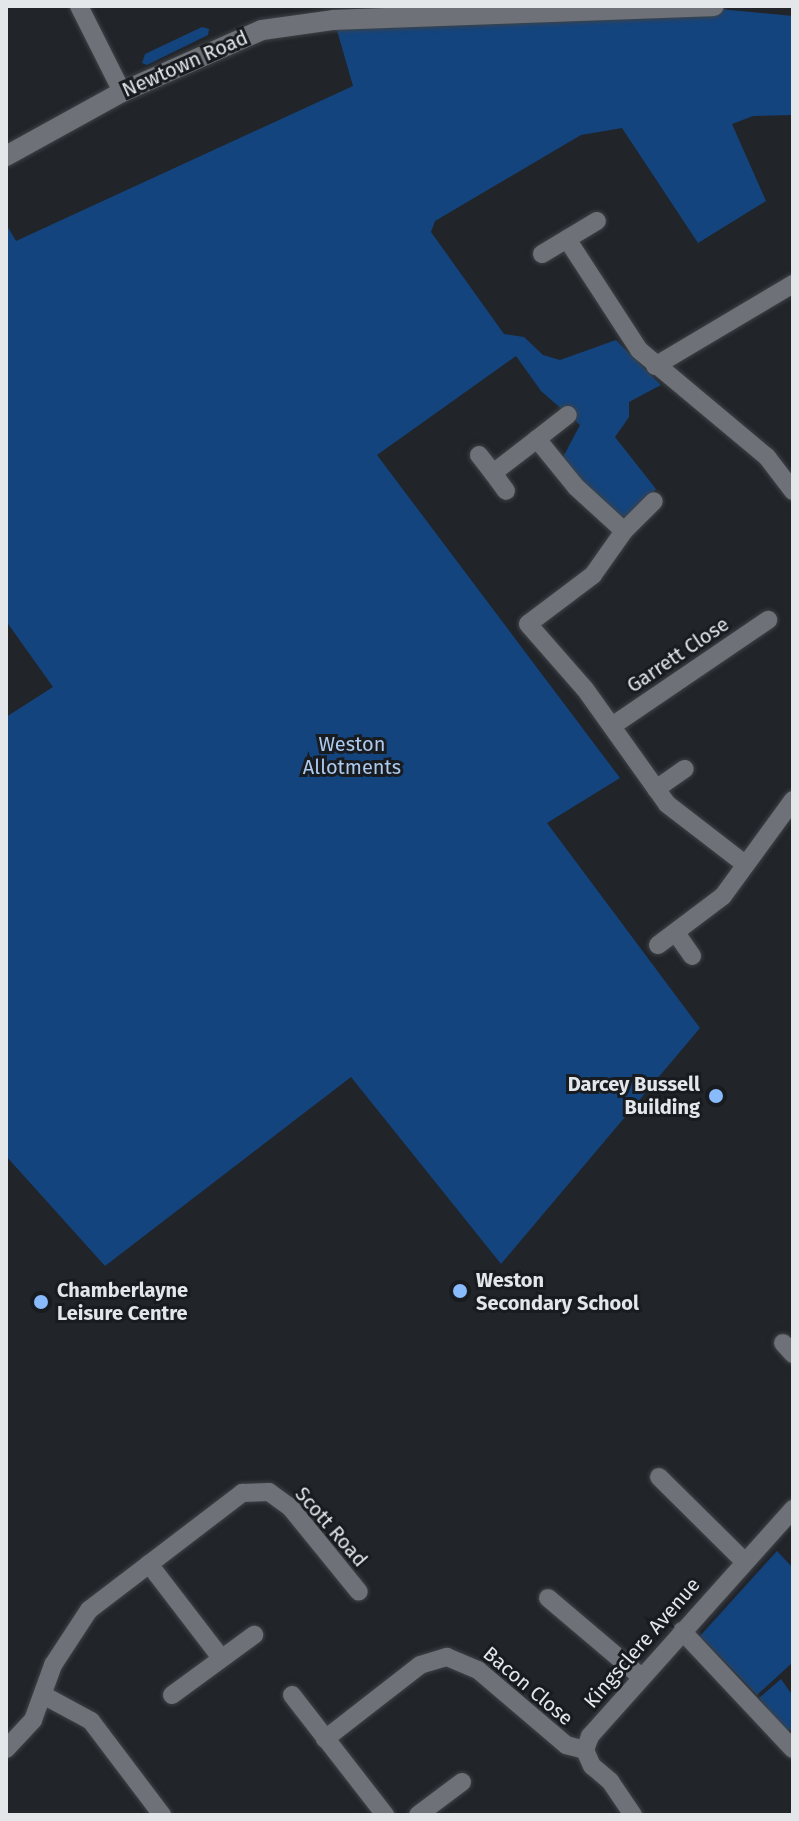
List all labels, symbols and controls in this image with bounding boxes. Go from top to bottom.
street label: Newtown Road [118,26,252,102]
street label: Garrett Close [623,612,733,698]
park label: Weston Allotments [303,732,401,779]
place label: Darcey Bussell Building [568,1072,700,1119]
marker: Darcey Bussell Building [707,1087,725,1105]
place label: Weston Secondary School [476,1268,639,1315]
place label: Chamberlayne Leisure Centre [57,1278,188,1325]
marker: Weston Secondary School [451,1282,469,1300]
marker: Chamberlayne Leisure Centre [32,1293,50,1311]
street label: Scott Road [290,1482,372,1572]
street label: Kingsclere Avenue [579,1573,705,1713]
street label: Bacon Close [478,1642,578,1730]

